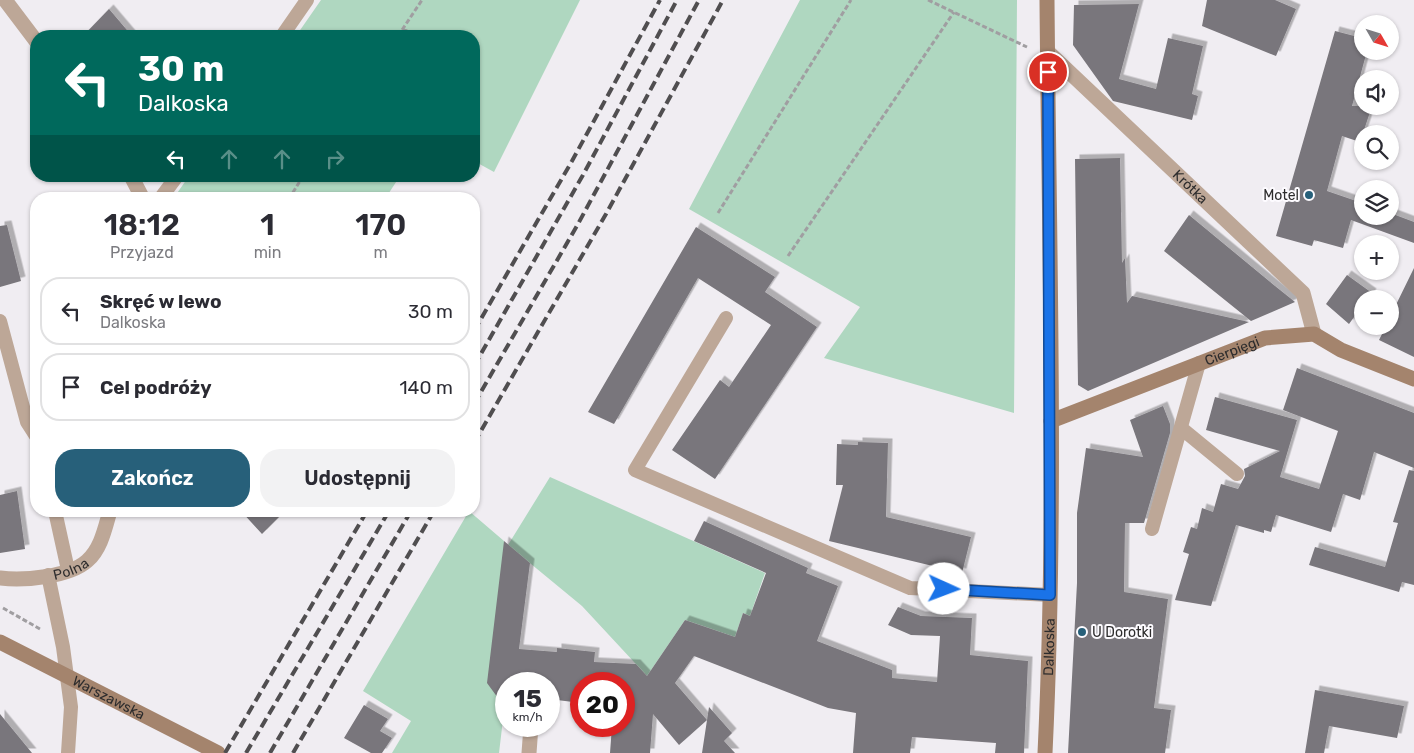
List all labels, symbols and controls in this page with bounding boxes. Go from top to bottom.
north arrow [1354,15,1399,60]
map controls [1354,15,1399,335]
text: 30 m [138,48,224,90]
icon: left [55,50,120,115]
pin [1027,51,1069,93]
icon: arrive [1034,58,1062,86]
button: sound [1354,70,1399,115]
text: Dalkoska [138,90,229,117]
button: search [1354,125,1399,170]
icon: left [162,145,190,173]
icon: ahead [215,145,243,173]
icon: ahead [268,145,296,173]
icon: right [321,145,349,173]
street label: Krótka [1169,166,1211,208]
button: layers [1354,180,1399,225]
place label: Motel [1263,187,1299,204]
marker: Motel [1303,189,1315,201]
text: 18:12 [104,207,180,243]
text: 1 [260,207,275,243]
text: 170 [355,207,406,243]
button: + [1354,235,1399,280]
text: Przyjazd [110,243,174,262]
text: min [254,243,281,262]
text: m [374,243,388,262]
text: Skręć w lewo [100,290,222,313]
button: − [1354,290,1399,335]
icon: left [57,297,85,325]
text: 30 m [408,300,453,323]
text: Dalkoska [100,313,166,332]
street label: Cierpięgi [1202,333,1262,370]
icon: arrive [57,373,85,401]
text: Cel podróży [100,376,212,399]
text: 140 m [399,376,453,399]
button: Zakończ [55,449,250,507]
button: Udostępnij [260,449,455,507]
street label: Polna [52,555,92,584]
position arrow [917,562,969,614]
street label: Dalkoska [1040,618,1059,676]
place label: U Dorotki [1092,624,1152,641]
marker: U Dorotki [1076,626,1088,638]
street label: Warszawska [69,672,148,723]
speed limit sign: 20 [570,672,635,737]
text: 15 [513,684,542,713]
text: km/h [513,710,542,724]

